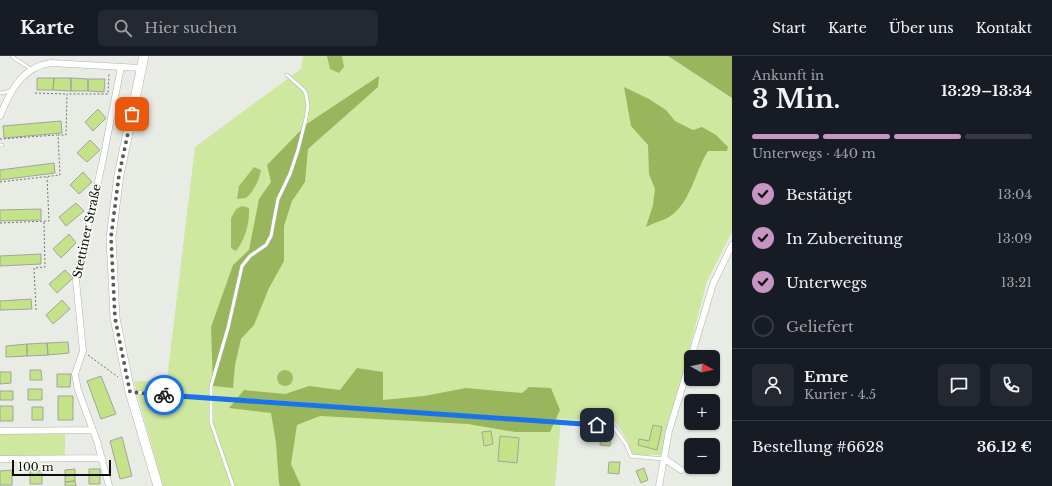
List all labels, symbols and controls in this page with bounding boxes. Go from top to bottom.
search box [98,10,378,46]
text: Karte [20,16,74,39]
icon: search [112,17,134,39]
text: Hier suchen [144,18,237,37]
text: Start [772,19,806,37]
text: Karte [828,19,867,37]
text: Über uns [889,19,954,37]
text: Kontakt [976,19,1032,37]
text: Ankunft in [752,67,824,84]
text: 13:29–13:34 [941,81,1032,100]
text: 3 Min. [752,83,840,115]
pin [115,97,149,131]
icon: bag [121,103,143,125]
text: Unterwegs · 440 m [752,145,876,162]
street label: Stettiner Straße [69,182,104,279]
icon: check [752,183,774,205]
text: Bestätigt [786,185,852,204]
text: 13:04 [998,186,1032,203]
icon: check [752,227,774,249]
text: In Zubereitung [786,229,903,248]
text: 13:09 [997,230,1032,247]
icon: check [752,271,774,293]
text: Unterwegs [786,273,867,292]
text: 13:21 [1001,274,1032,291]
text: Geliefert [786,317,854,336]
north arrow [684,350,720,386]
map controls [684,350,720,474]
button: person [752,364,794,406]
button: chat [938,364,980,406]
button: phone [990,364,1032,406]
text: Emre [804,367,848,386]
courier [144,375,184,415]
icon: bike [153,384,175,406]
text: Kurier · 4.5 [804,386,876,403]
button: + [684,394,720,430]
pin [580,408,614,442]
icon: home [586,414,608,436]
text: Bestellung #6628 [752,437,884,456]
text: 36.12 € [977,437,1032,456]
button: − [684,438,720,474]
scale bar [12,458,111,477]
text: 100 m [18,460,54,474]

